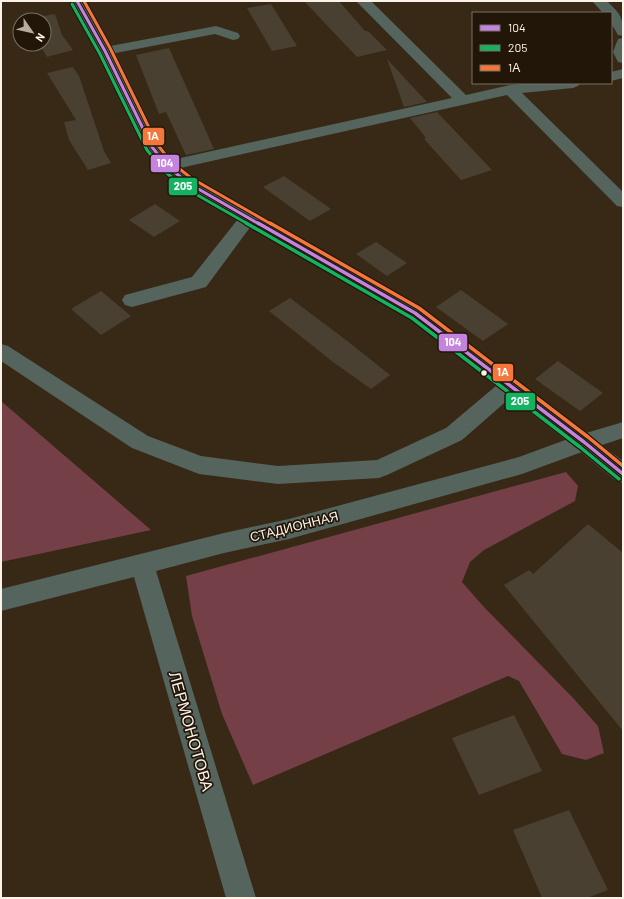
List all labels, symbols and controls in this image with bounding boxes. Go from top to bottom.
north arrow [12,12,52,52]
legend [472,12,612,84]
text: 104 [508,20,526,34]
text: N [33,31,48,45]
text: 205 [508,40,527,54]
text: 1А [508,60,520,74]
line badge: 1А [142,127,165,146]
text: 1А [147,129,159,142]
line badge: 104 [150,154,180,173]
text: 104 [157,156,174,169]
line badge: 205 [168,177,198,196]
text: 205 [174,179,192,192]
line badge: 104 [438,333,468,352]
text: 104 [445,335,462,348]
line badge: 1А [492,363,514,382]
text: 1А [497,365,509,378]
unlabelled marker [479,368,489,378]
line badge: 205 [505,392,536,411]
text: 205 [511,394,529,407]
street label: СТАДИОННАЯ [248,507,340,545]
street label: ЛЕРМОНОТОВА [166,669,218,793]

